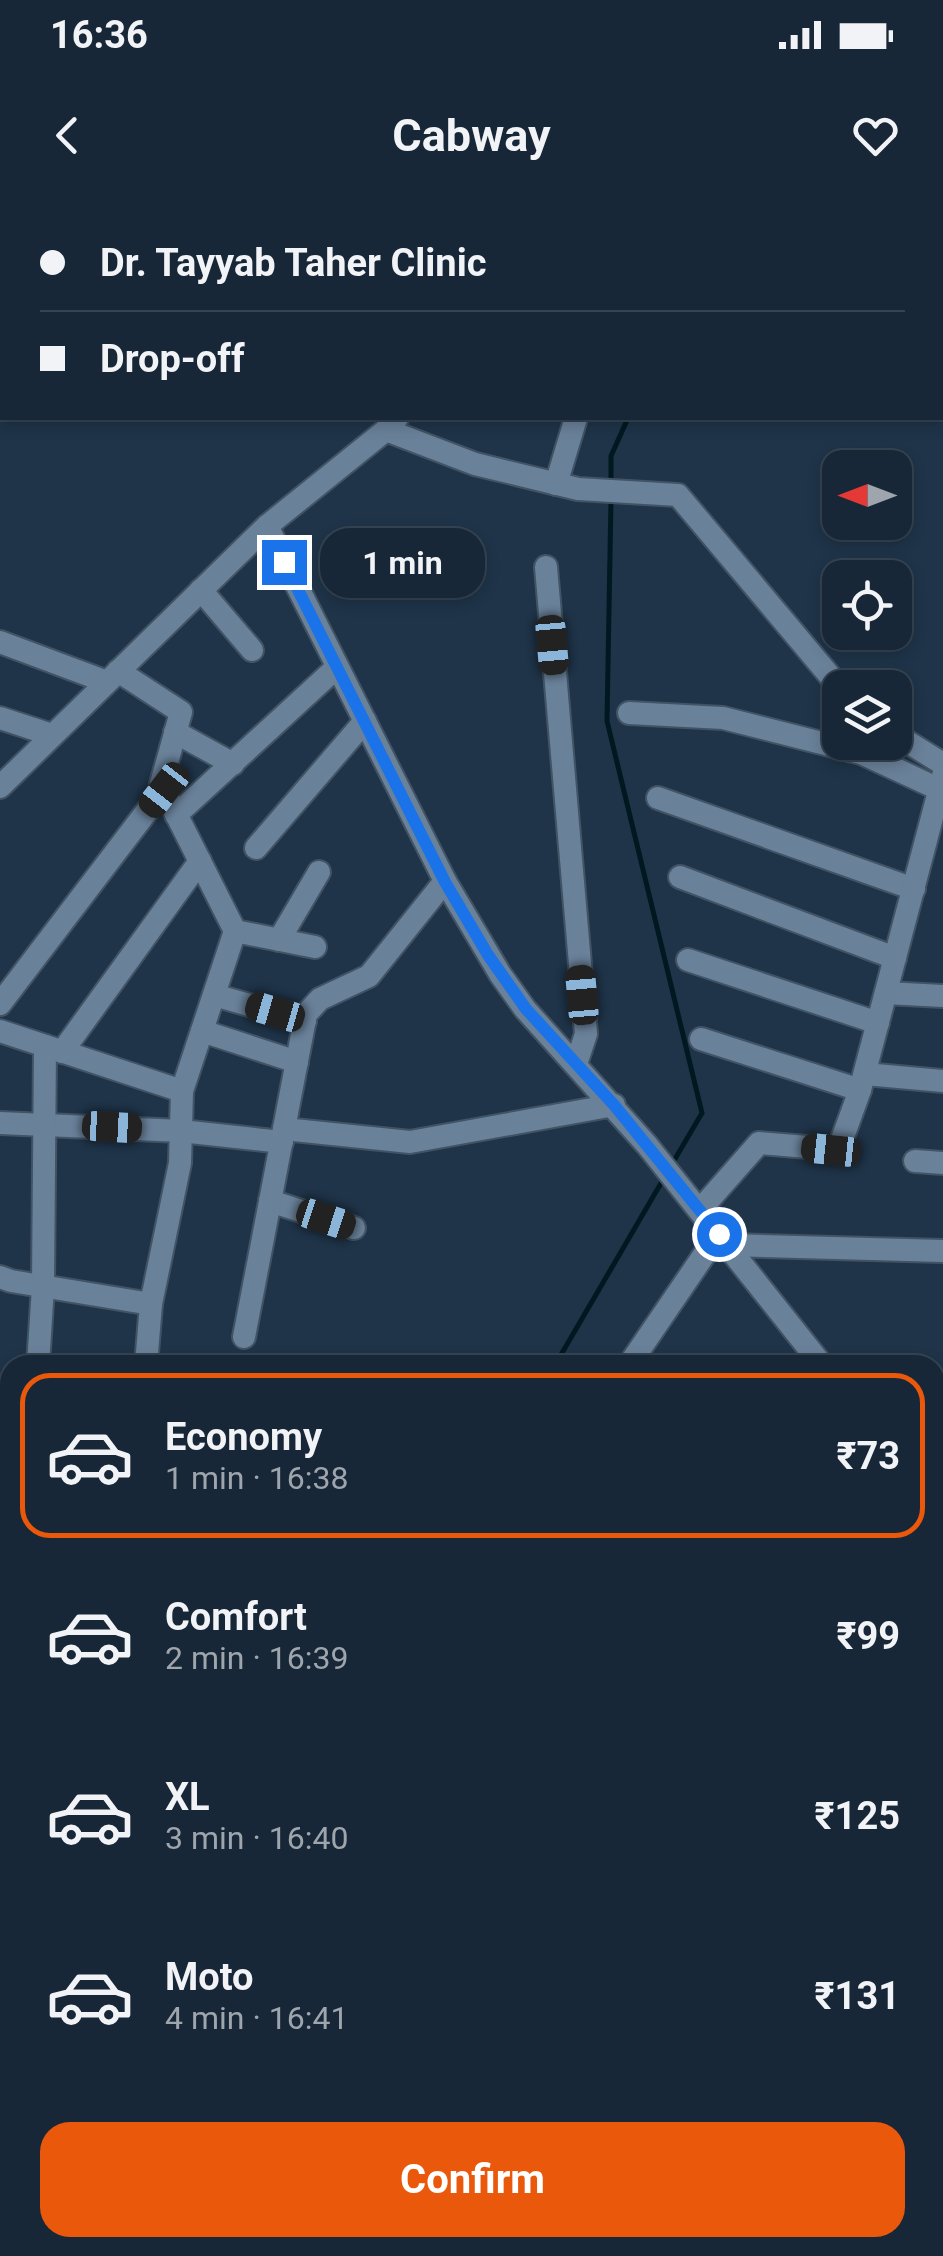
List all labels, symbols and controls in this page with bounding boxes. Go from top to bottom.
text: 16:36 [50,13,148,57]
icon: back [40,108,95,163]
icon: heart [848,108,903,163]
text: Cabway [392,109,551,162]
text: Dr. Tayyab Taher Clinic [100,241,487,285]
text: Drop-off [100,337,245,381]
north arrow [822,450,912,540]
map controls [822,450,912,760]
callout: 1 min [319,527,484,597]
route end [262,540,307,585]
text: 1 min [362,544,443,582]
button: locate [822,560,912,650]
car [534,614,570,676]
button: layers [822,670,912,760]
car [134,757,194,823]
car [564,964,600,1026]
car [242,989,308,1035]
car [81,1110,143,1144]
car [800,1132,862,1168]
car [293,1195,359,1243]
route start [697,1212,742,1257]
icon: car [45,1411,135,1501]
text: Economy [165,1415,322,1459]
text: ₹73 [836,1434,900,1478]
text: 1 min · 16:38 [165,1459,348,1497]
icon: car [45,1591,135,1681]
text: Comfort [165,1595,307,1639]
text: ₹99 [836,1614,900,1658]
text: 2 min · 16:39 [165,1639,348,1677]
icon: car [45,1771,135,1861]
text: XL [165,1775,210,1819]
text: ₹125 [815,1794,900,1838]
text: 3 min · 16:40 [165,1819,348,1857]
icon: car [45,1951,135,2041]
text: Moto [165,1955,254,1999]
text: ₹131 [815,1974,900,2018]
text: 4 min · 16:41 [165,1999,348,2037]
button: Confirm [40,2122,905,2237]

